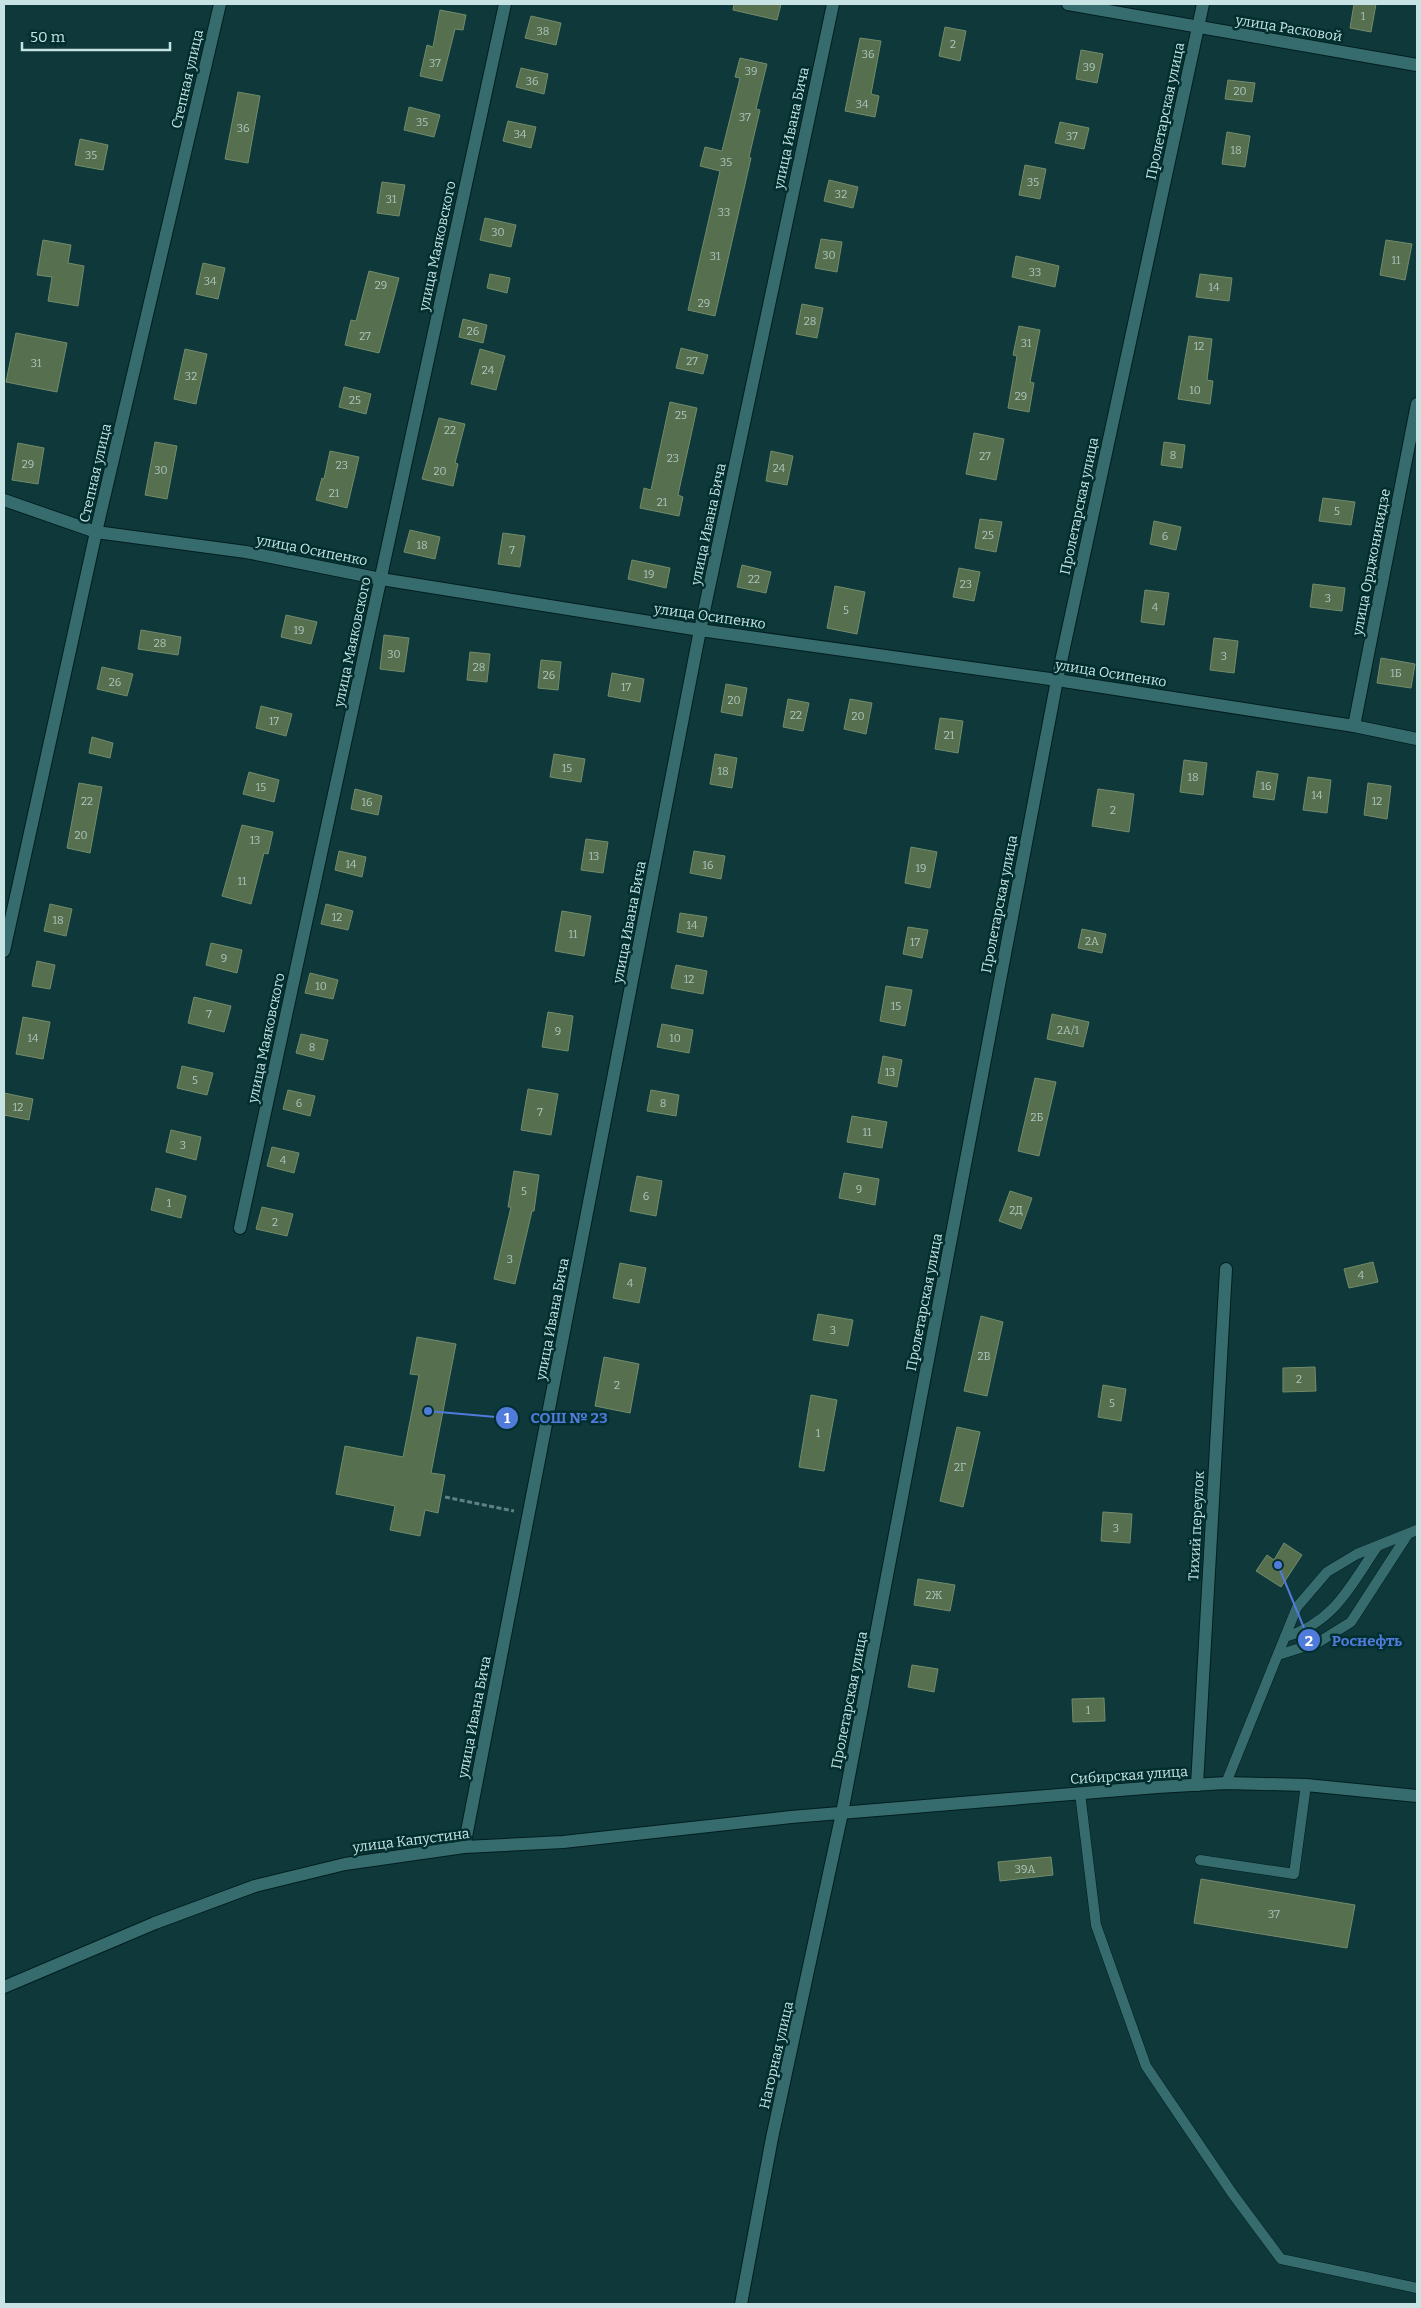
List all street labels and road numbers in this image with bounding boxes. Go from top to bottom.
street label: улица Расковой [1233,12,1343,45]
street label: Степная улица [168,28,207,130]
street label: Пролетарская улица [1143,41,1188,181]
street label: улица Ивана Бича [770,65,813,192]
street label: улица Маяковского [415,180,460,314]
street label: Степная улица [76,422,115,524]
street label: Пролетарская улица [1057,436,1102,576]
street label: улица Ивана Бича [687,461,730,588]
street label: улица Орджоникидзе [1349,487,1394,638]
street label: улица Осипенко [254,531,369,570]
street label: улица Маяковского [330,576,375,710]
street label: улица Осипенко [652,600,767,633]
street label: улица Осипенко [1053,656,1168,691]
street label: Пролетарская улица [978,833,1021,974]
street label: улица Ивана Бича [609,859,650,986]
street label: улица Маяковского [244,972,289,1106]
street label: Пролетарская улица [903,1231,946,1372]
street label: улица Ивана Бича [532,1256,573,1383]
street label: Тихий переулок [1185,1470,1208,1581]
street label: Пролетарская улица [828,1629,871,1770]
street label: улица Ивана Бича [454,1654,495,1781]
street label: Сибирская улица [1070,1763,1189,1788]
street label: улица Капустина [351,1825,471,1856]
street label: Нагорная улица [756,1999,797,2111]

